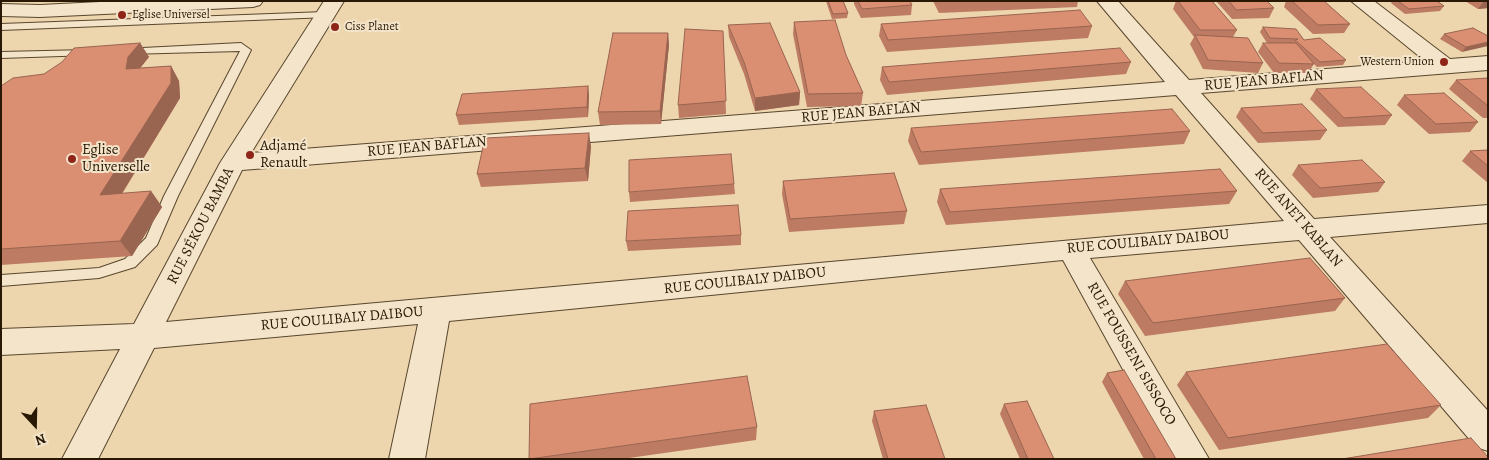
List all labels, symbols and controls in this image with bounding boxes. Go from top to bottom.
place label: Eglise Universel [132,8,210,22]
marker: Eglise Universel [116,9,128,21]
place label: Ciss Planet [345,20,399,34]
marker: Ciss Planet [329,21,341,33]
place label: Western Union [1360,55,1434,69]
marker: Western Union [1438,56,1450,68]
street label: RUE JEAN BAFLAN [1203,67,1325,95]
street label: RUE JEAN BAFLAN [800,99,922,127]
street label: RUE JEAN BAFLAN [366,133,488,161]
place label: Adjamé Renault [260,137,307,172]
place label: Eglise Universelle [82,141,150,176]
marker: Adjamé Renault [244,149,256,161]
marker: Eglise Universelle [66,153,78,165]
street label: RUE SÉKOU BAMBA [164,165,238,287]
street label: RUE ANET KABLAN [1250,165,1346,271]
street label: RUE COULIBALY DAIBOU [1066,226,1230,258]
street label: RUE COULIBALY DAIBOU [663,264,827,298]
street label: RUE FOUSSENI SISSOCO [1083,279,1179,429]
street label: RUE COULIBALY DAIBOU [260,303,424,335]
north arrow [10,400,60,450]
text: N [32,429,49,450]

